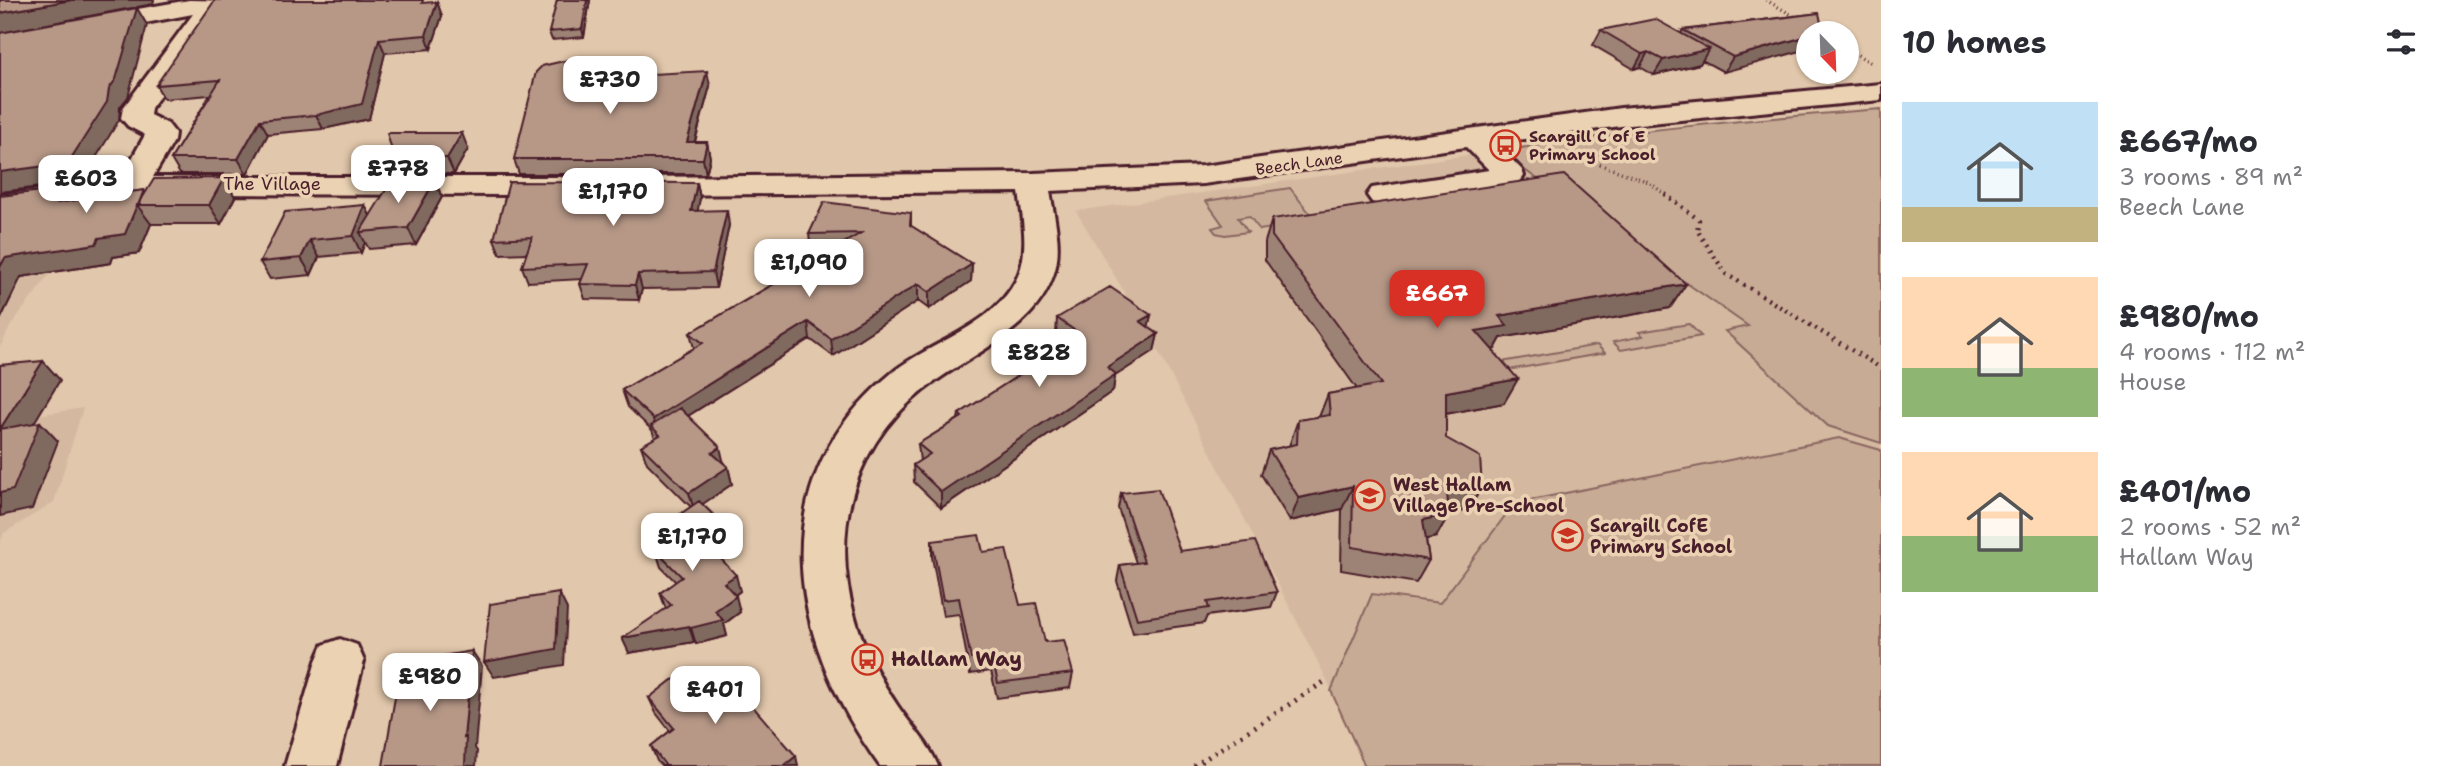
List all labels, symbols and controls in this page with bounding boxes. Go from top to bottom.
north arrow [1796,21,1858,84]
map controls [1796,21,1859,84]
text: 10 homes [1902,22,2047,63]
icon: filters [2382,23,2420,61]
pin: £730 [569,57,651,116]
text: £730 [579,64,641,94]
text: £667/mo [2119,121,2258,162]
place label: Scargill C of E Primary School [1529,126,1656,165]
bus stop icon: Scargill C of E Primary School [1489,128,1523,162]
icon: home [1958,130,2042,214]
pin: £778 [357,146,439,205]
street label: Beech Lane [1254,147,1344,180]
text: £778 [367,153,429,183]
pin: £603 [45,156,127,215]
text: 3 rooms · 89 m² [2119,162,2303,192]
text: £603 [54,163,118,193]
pin: £1,170 [556,168,670,228]
street label: The Village [223,172,321,196]
text: £1,170 [578,176,648,206]
text: Beech Lane [2119,192,2245,222]
pin: £1,090 [752,240,866,299]
text: £1,090 [770,247,848,277]
pin: £667 [1396,270,1478,330]
text: £667 [1406,278,1468,308]
text: £980/mo [2119,296,2259,337]
icon: home [1958,305,2042,389]
pin: £828 [998,330,1080,389]
text: £828 [1007,337,1071,367]
text: 4 rooms · 112 m² [2119,337,2305,367]
text: House [2119,367,2187,397]
text: £401/mo [2119,471,2251,512]
place label: West Hallam Village Pre-School [1393,473,1564,518]
school or university icon: West Hallam Village Pre-School [1353,478,1387,512]
icon: home [1958,480,2042,564]
text: 2 rooms · 52 m² [2119,512,2301,542]
pin: £1,170 [635,514,749,573]
place label: Scargill CofE Primary School [1590,514,1732,559]
school or university icon: Scargill CofE Primary School [1550,519,1584,553]
text: £1,170 [657,521,727,551]
text: Hallam Way [2119,542,2254,572]
bus stop icon: Hallam Way [851,642,885,676]
place label: Hallam Way [891,645,1022,673]
pin: £980 [389,654,471,713]
text: £980 [398,661,462,691]
pin: £401 [674,666,756,726]
text: £401 [686,674,744,704]

